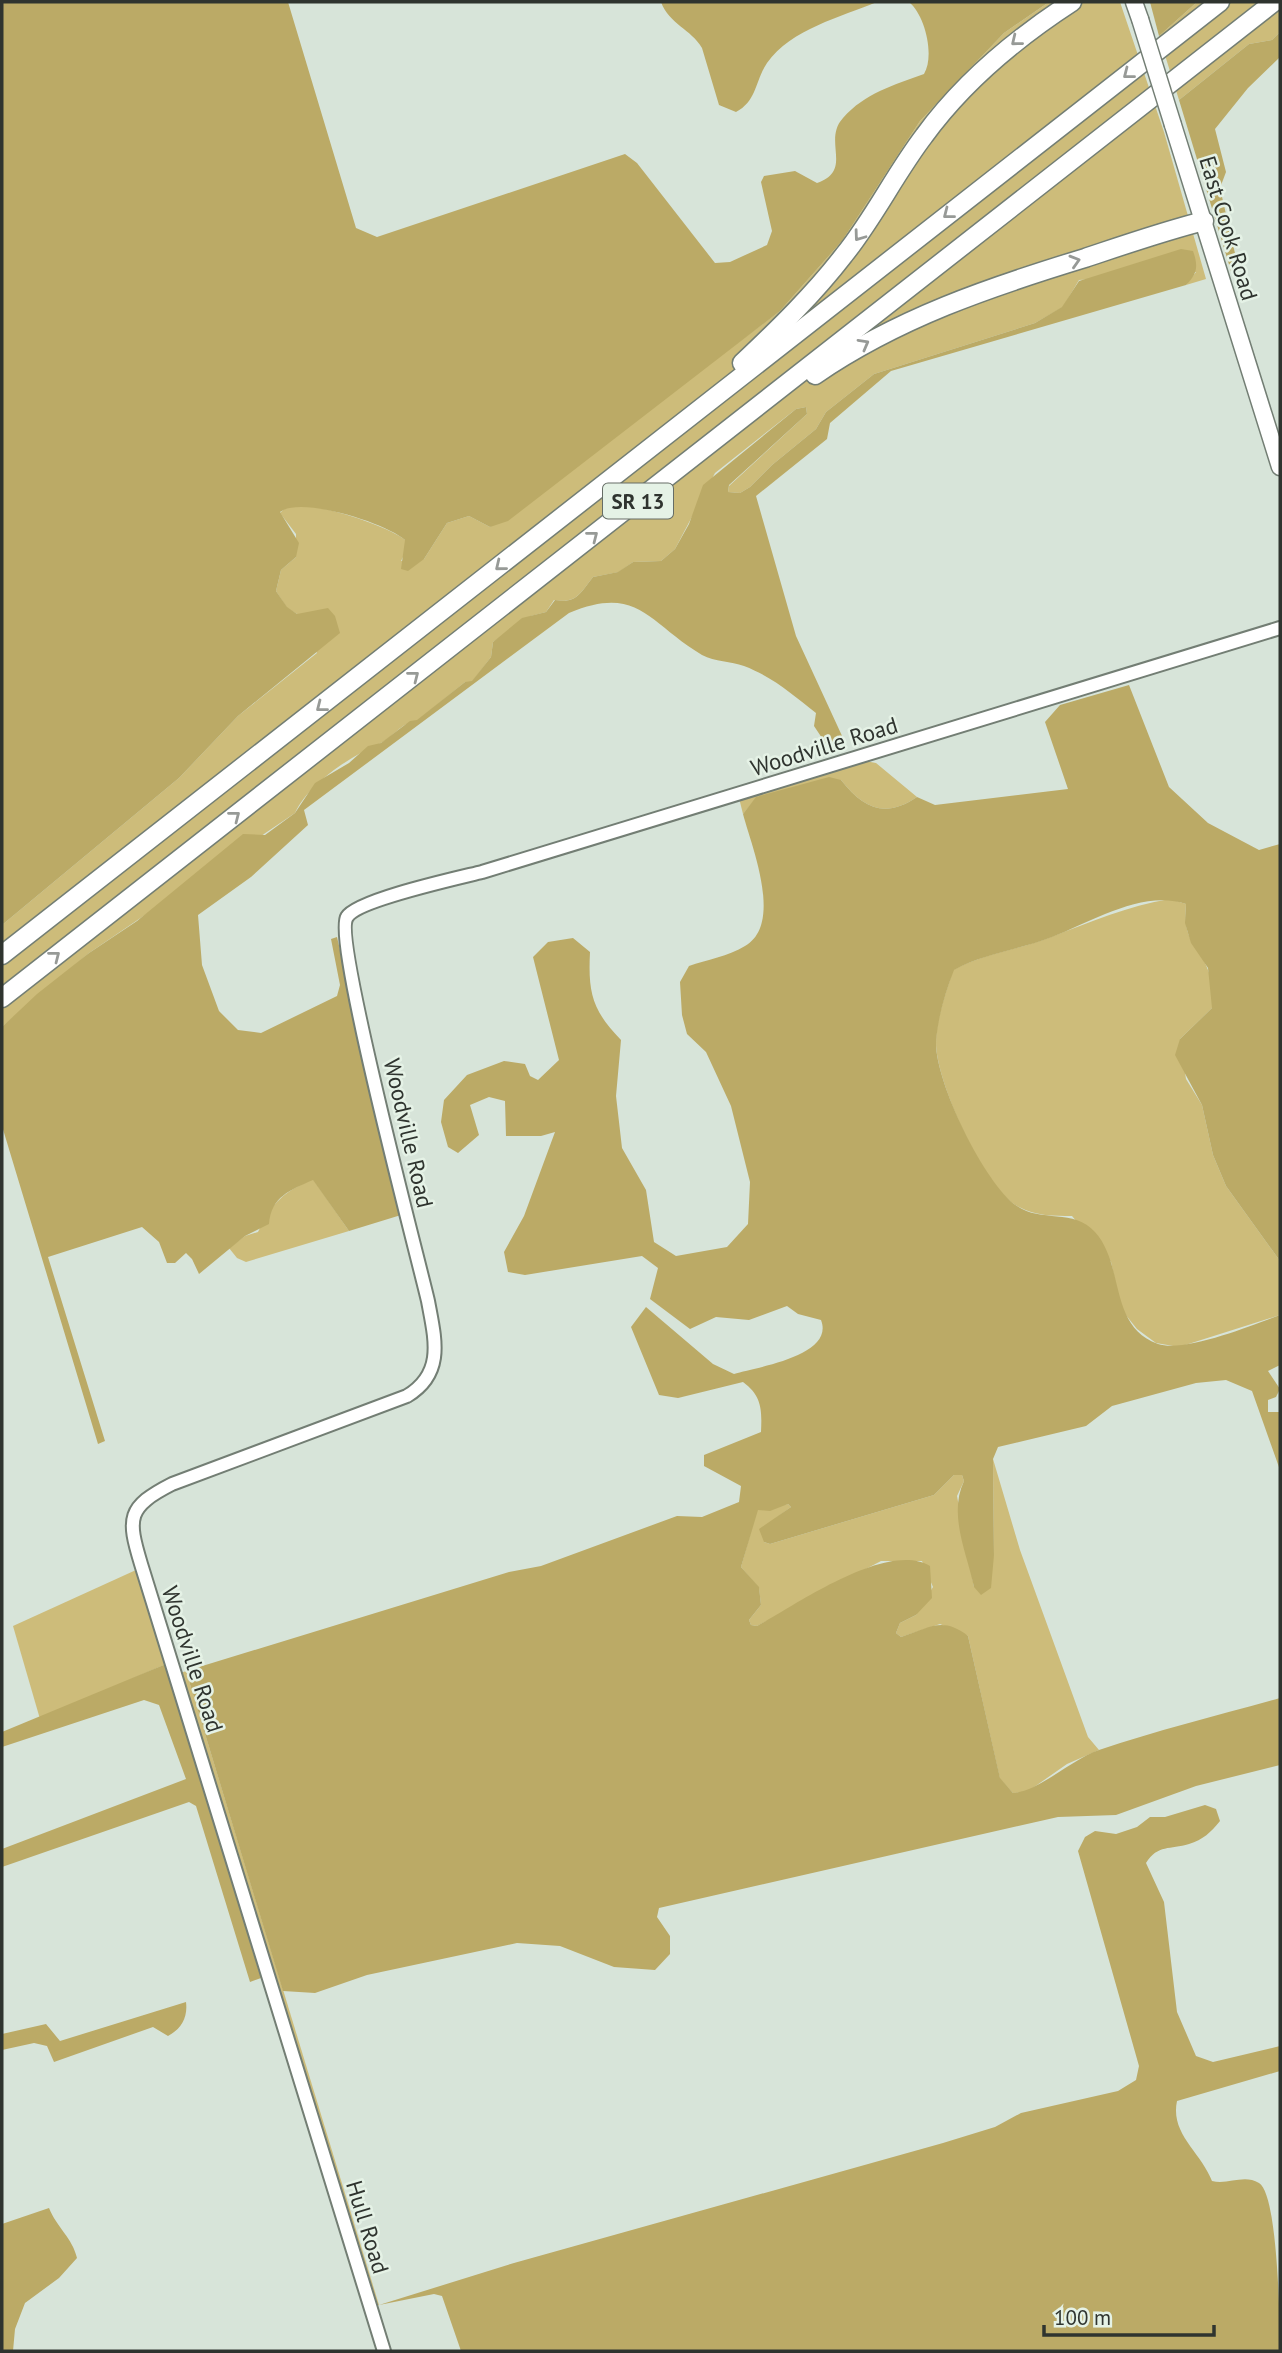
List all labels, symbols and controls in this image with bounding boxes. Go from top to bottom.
one-way arrow [1011,32,1024,45]
one-way arrow [1123,66,1136,79]
street label: East Cook Road [1193,152,1265,304]
one-way arrow [944,205,956,218]
one-way arrow [855,228,867,241]
one-way arrow [1069,254,1081,269]
one-way arrow [857,339,869,352]
road number: SR 13 [603,484,673,518]
one-way arrow [585,532,598,544]
one-way arrow [495,558,508,570]
one-way arrow [406,672,419,685]
one-way arrow [316,698,328,711]
street label: Woodville Road [747,710,901,782]
one-way arrow [227,811,239,824]
one-way arrow [48,952,60,965]
street label: Woodville Road [378,1056,440,1210]
street label: Woodville Road [156,1582,230,1736]
street label: Hull Road [340,2177,396,2277]
scale bar [1044,2294,1214,2338]
text: 100 m [1054,2304,1111,2331]

